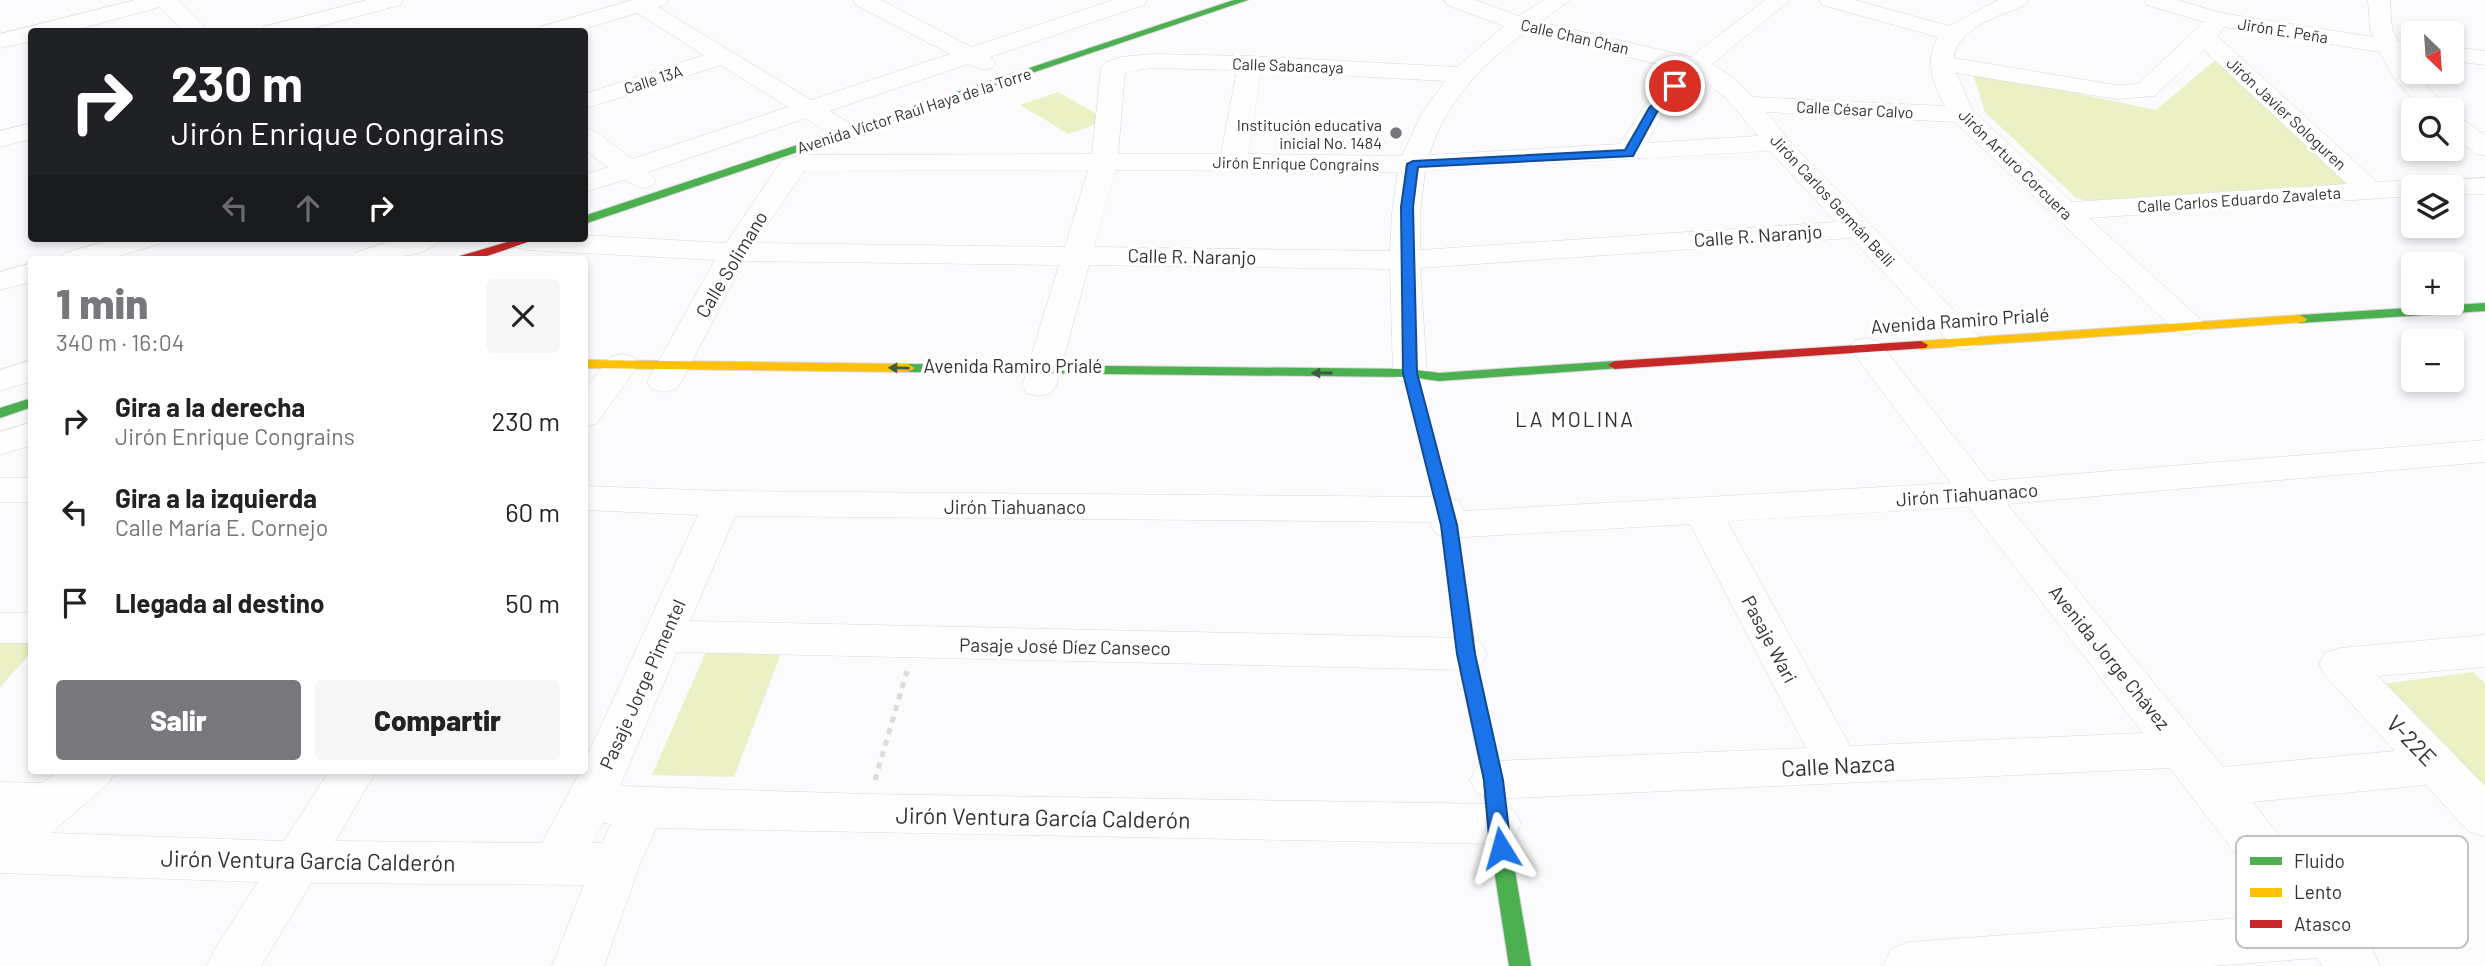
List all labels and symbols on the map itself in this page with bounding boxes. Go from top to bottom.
street label: Jirón E. Peña [2236,13,2330,47]
street label: Calle Chan Chan [1519,14,1631,58]
north arrow [2401,21,2464,84]
street label: Jirón Javier Sologuren [2223,53,2351,173]
street label: Calle Sabancaya [1232,54,1344,76]
pin [1645,56,1705,116]
street label: Calle 13A [621,61,685,97]
street label: Avenida Víctor Raúl Haya de la Torre [794,63,1034,157]
street label: Calle César Calvo [1796,96,1914,122]
street label: Jirón Arturo Corcuera [1955,105,2077,223]
place label: Institución educativa inicial No. 1484 [1237,115,1382,152]
marker: Institución educativa inicial No. 1484 [1388,125,1404,141]
street label: Jirón Carlos Germán Belli [1767,130,1899,270]
street label: Jirón Enrique Congrains [1212,152,1380,174]
street label: Calle Carlos Eduardo Zavaleta [2137,182,2341,216]
street label: Calle Solimano [690,207,772,321]
street label: Calle R. Naranjo [1693,219,1823,251]
street label: Calle R. Naranjo [1127,243,1257,269]
street label: Avenida Ramiro Prialé [1870,302,2050,338]
street label: Avenida Ramiro Prialé [924,354,1102,377]
one-way arrow [888,362,910,374]
one-way arrow [1311,367,1333,379]
district label: LA MOLINA [1515,406,1635,431]
street label: Jirón Tiahuanaco [1895,478,2039,510]
street label: Jirón Tiahuanaco [944,495,1086,518]
street label: Avenida Jorge Chávez [2045,580,2175,734]
street label: Pasaje Wari [1737,591,1803,687]
street label: Pasaje Jorge Pimentel [594,595,690,773]
street label: Pasaje José Díez Canseco [959,633,1171,659]
street label: V-22E [2381,709,2443,771]
street label: Calle Nazca [1780,748,1896,782]
street label: Jirón Ventura García Calderón [895,800,1191,834]
position arrow [1464,811,1538,885]
legend [2236,836,2468,948]
street label: Jirón Ventura García Calderón [160,843,456,877]
text: Fluido [2294,849,2345,872]
text: Lento [2294,880,2342,903]
text: Atasco [2294,912,2351,935]

